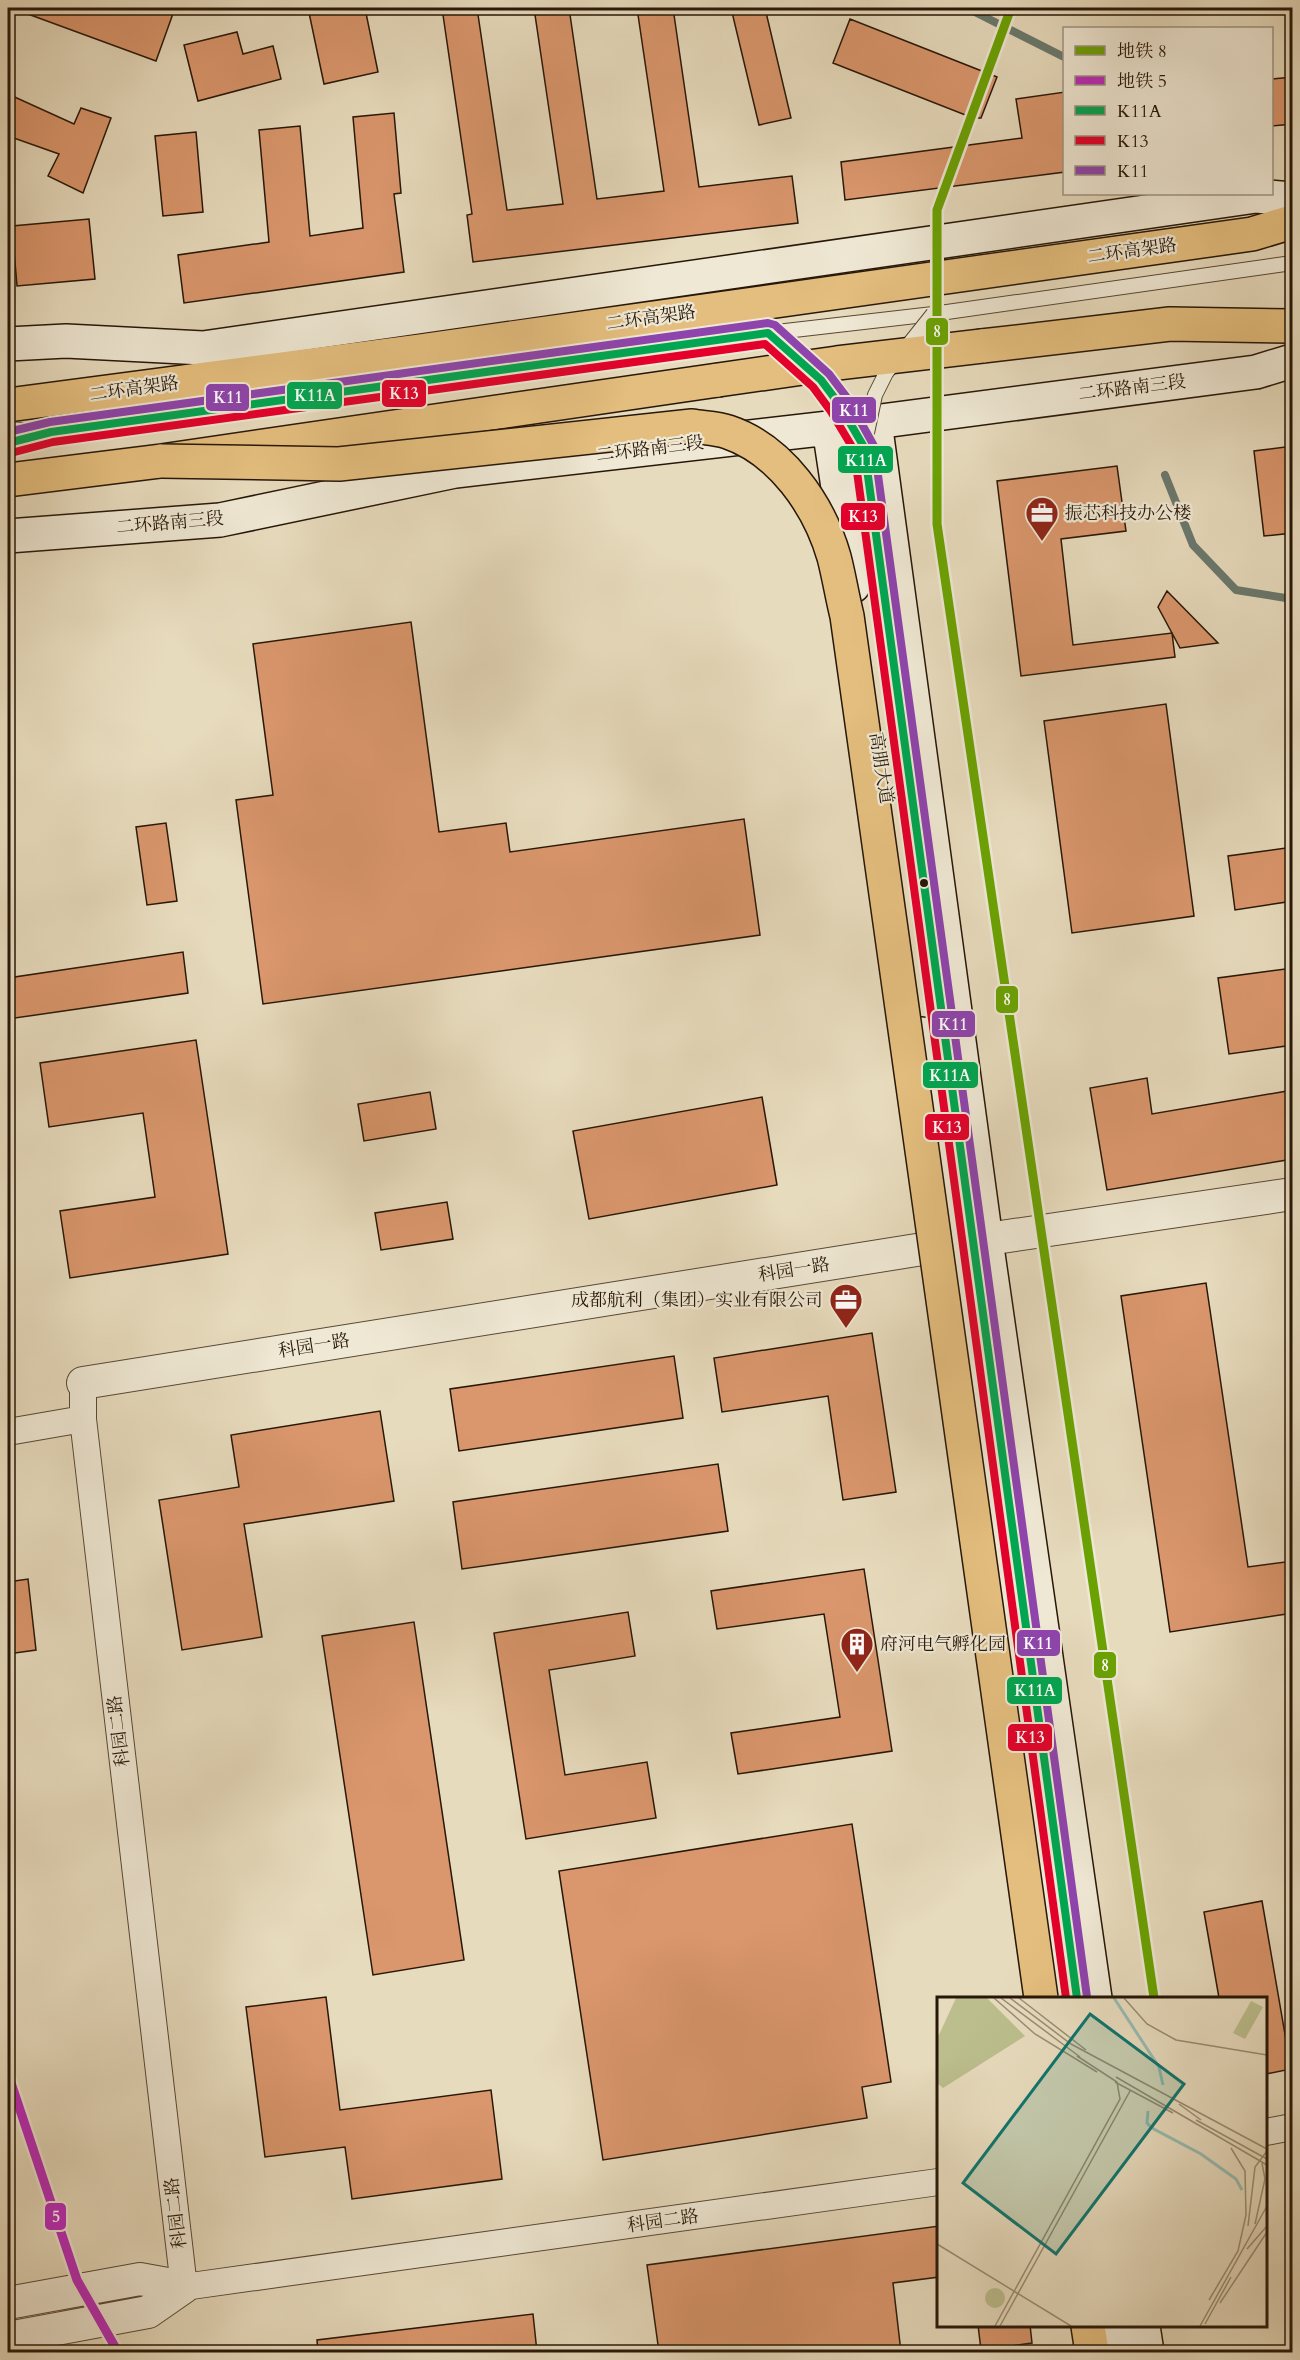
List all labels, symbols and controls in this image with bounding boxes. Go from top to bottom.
legend [1063,27,1273,195]
text: 地铁 8 [1117,39,1167,64]
text: 地铁 5 [1117,69,1167,94]
text: K11A [1117,99,1162,124]
text: K13 [1117,129,1149,154]
text: K11 [1117,159,1149,184]
street label: 二环高架路 [1086,232,1178,270]
street label: 二环高架路 [605,299,697,337]
line badge: 8 [925,317,949,346]
text: 8 [933,321,941,343]
street label: 二环路南三段 [1077,369,1187,407]
street label: 二环高架路 [88,370,180,408]
line badge: K13 [381,379,427,408]
line badge: K11A [286,381,343,410]
line badge: K11 [205,383,250,412]
text: K13 [389,383,419,405]
text: K11A [294,385,336,407]
text: K11 [213,387,243,409]
line badge: K11 [831,396,877,424]
text: K11 [839,400,869,422]
street label: 二环路南三段 [595,430,705,468]
line badge: K11A [837,445,894,474]
text: K11A [845,450,887,472]
office icon: 振芯科技办公楼 [1024,495,1060,542]
place label: 振芯科技办公楼 [1065,501,1191,526]
line badge: K13 [840,502,886,531]
street label: 二环路南三段 [115,506,225,540]
text: K13 [848,506,878,528]
street label: 高朋大道 [863,730,899,806]
unlabelled marker [918,877,930,889]
line badge: 8 [995,985,1019,1014]
text: 8 [1003,989,1011,1011]
line badge: K11 [931,1010,976,1038]
text: K11 [938,1014,968,1036]
line badge: K11A [922,1061,979,1089]
text: K11A [929,1065,971,1087]
line badge: K13 [924,1113,970,1141]
text: K13 [932,1117,962,1139]
street label: 科园一路 [756,1252,832,1288]
office icon: 成都航利（集团）实业有限公司 [828,1282,864,1329]
place label: 成都航利（集团）实业有限公司 [571,1288,823,1313]
street label: 科园一路 [276,1328,352,1364]
building icon: 府河电气孵化园 [839,1626,875,1673]
line badge: K11 [1016,1629,1061,1657]
place label: 府河电气孵化园 [880,1632,1006,1657]
text: K11 [1023,1633,1053,1655]
line badge: 8 [1093,1651,1117,1679]
text: 8 [1101,1655,1109,1677]
line badge: K11A [1006,1676,1063,1705]
text: K11A [1014,1680,1056,1702]
street label: 科园二路 [102,1694,136,1768]
line badge: K13 [1007,1723,1053,1752]
text: K13 [1015,1727,1045,1749]
inset map [937,1997,1267,2327]
street label: 科园二路 [159,2176,193,2250]
line badge: 5 [44,2202,67,2231]
street label: 科园二路 [626,2204,700,2238]
text: 5 [52,2206,60,2228]

